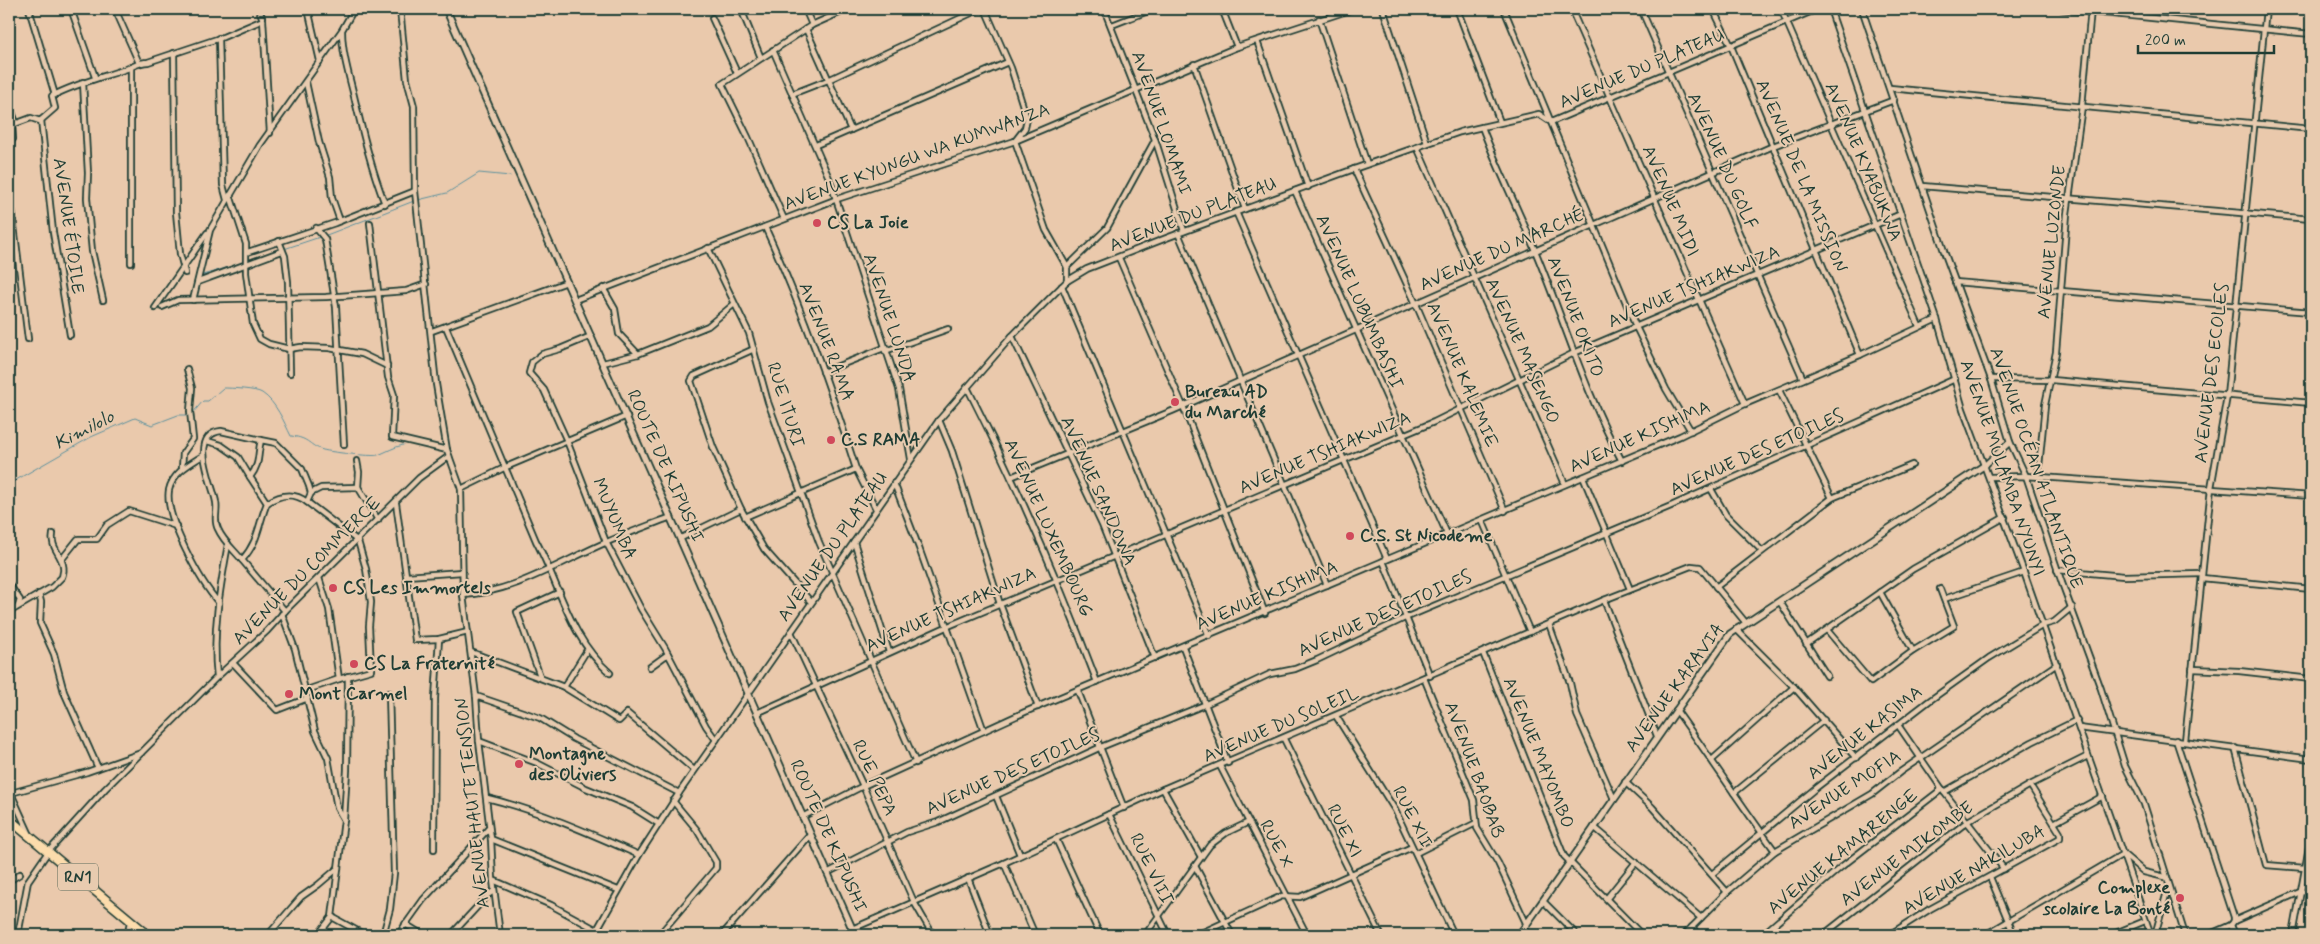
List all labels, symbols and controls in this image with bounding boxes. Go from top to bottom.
scale bar [2138,22,2274,54]
street label: AVENUE DU PLATEAU [1556,23,1728,115]
text: 200 m [2145,31,2186,51]
street label: AVENUE LOMAMI [1125,48,1197,198]
street label: AVENUE DE LA MISSION [1749,76,1853,276]
street label: AVENUE KYABUKWA [1819,79,1907,245]
street label: AVENUE DU GOLF [1681,89,1763,233]
street label: AVENUE KYUNGU WA KUMWANZA [781,98,1053,216]
street label: AVENUE MIDI [1636,142,1704,260]
street label: AVENUE ÉTOILE [47,156,89,296]
street label: AVENUE LUZONDE [2032,164,2072,320]
street label: AVENUE DU PLATEAU [1106,172,1280,258]
street label: AVENUE DU MARCHÉ [1416,203,1588,297]
place label: CS La Joie [827,211,909,235]
street label: AVENUE LUBUMBASHI [1310,211,1408,393]
marker: CS La Joie [811,217,823,229]
street label: AVENUE TSHIAKWIZA [1604,240,1784,334]
street label: AVENUE LUNDA [857,250,921,386]
street label: AVENUE OKITO [1541,253,1609,381]
street label: AVENUE MASENGO [1479,274,1565,428]
street label: AVENUE RAMA [792,279,860,405]
street label: AVENUE DES ECOLES [2189,282,2235,464]
street label: AVENUE KALEMIE [1421,299,1504,452]
street label: AVENUE OCÉAN ATLANTIQUE [1983,344,2089,592]
street label: AVENUE MULAMBA NYUNYI [1954,357,2050,579]
street label: RUE ITURI [761,359,809,451]
place label: Bureau AD du Marché [1185,380,1268,425]
street label: ROUTE DE KIPUSHI [621,386,709,546]
street label: AVENUE KISHIMA [1566,395,1714,479]
marker: Bureau AD du Marché [1169,396,1181,408]
water label: Kimilolo [50,404,119,456]
street label: AVENUE DES ETOILES [1666,404,1848,502]
street label: AVENUE TSHIAKWIZA [1235,406,1415,500]
street label: AVENUE SANDOWA [1054,413,1142,569]
place label: C.S RAMA [841,428,920,452]
marker: C.S RAMA [825,434,837,446]
street label: AVENUE LUXEMBOURG [998,435,1098,621]
street label: AVENUE DU PLATEAU [772,468,894,626]
street label: MUYUMBA [586,474,642,564]
street label: AVENUE DU COMMERCE [228,491,387,650]
place label: C.S. St Nicodeme [1360,524,1493,548]
marker: C.S. St Nicodeme [1344,530,1356,542]
street label: AVENUE KISHIMA [1192,555,1342,637]
street label: AVENUE TSHIAKWIZA [862,562,1040,658]
street label: AVENUE DES ETOILES [1294,565,1476,663]
place label: CS Les Immortels [343,576,491,600]
marker: CS Les Immortels [327,582,339,594]
street label: AVENUE KARAVIA [1620,619,1730,757]
place label: CS La Fraternité [364,652,495,676]
marker: CS La Fraternité [348,658,360,670]
street label: AVENUE MAYOMBO [1497,674,1579,832]
street label: AVENUE KASIMA [1802,680,1928,786]
street label: AVENUE DU SOLEIL [1200,681,1362,769]
place label: Mont Carmel [299,682,407,706]
marker: Mont Carmel [283,688,295,700]
street label: AVENUE HAUTE TENSION [450,696,496,910]
street label: AVENUE BAOBAB [1438,699,1510,842]
street label: AVENUE DES ETOILES [922,723,1104,821]
street label: RUE PEPA [846,736,902,820]
place label: Montagne des Oliviers [529,742,616,787]
street label: AVENUE MOFIA [1784,745,1906,835]
street label: ROUTE DE KIPUSHI [784,756,872,916]
marker: Montagne des Oliviers [513,758,525,770]
street label: RUE XII [1386,782,1438,852]
street label: AVENUE KAMARENGE [1763,784,1923,920]
street label: AVENUE MIKOMBE [1836,796,1978,912]
street label: RUE XI [1321,800,1367,862]
street label: RUE X [1253,816,1299,872]
street label: AVENUE NAKILUBA [1898,819,2050,921]
street label: RUE VIII [1123,829,1179,909]
road number: RN1 [58,864,98,890]
place label: Complexe scolaire La Bonté [2042,876,2170,921]
marker: Complexe scolaire La Bonté [2174,892,2186,904]

